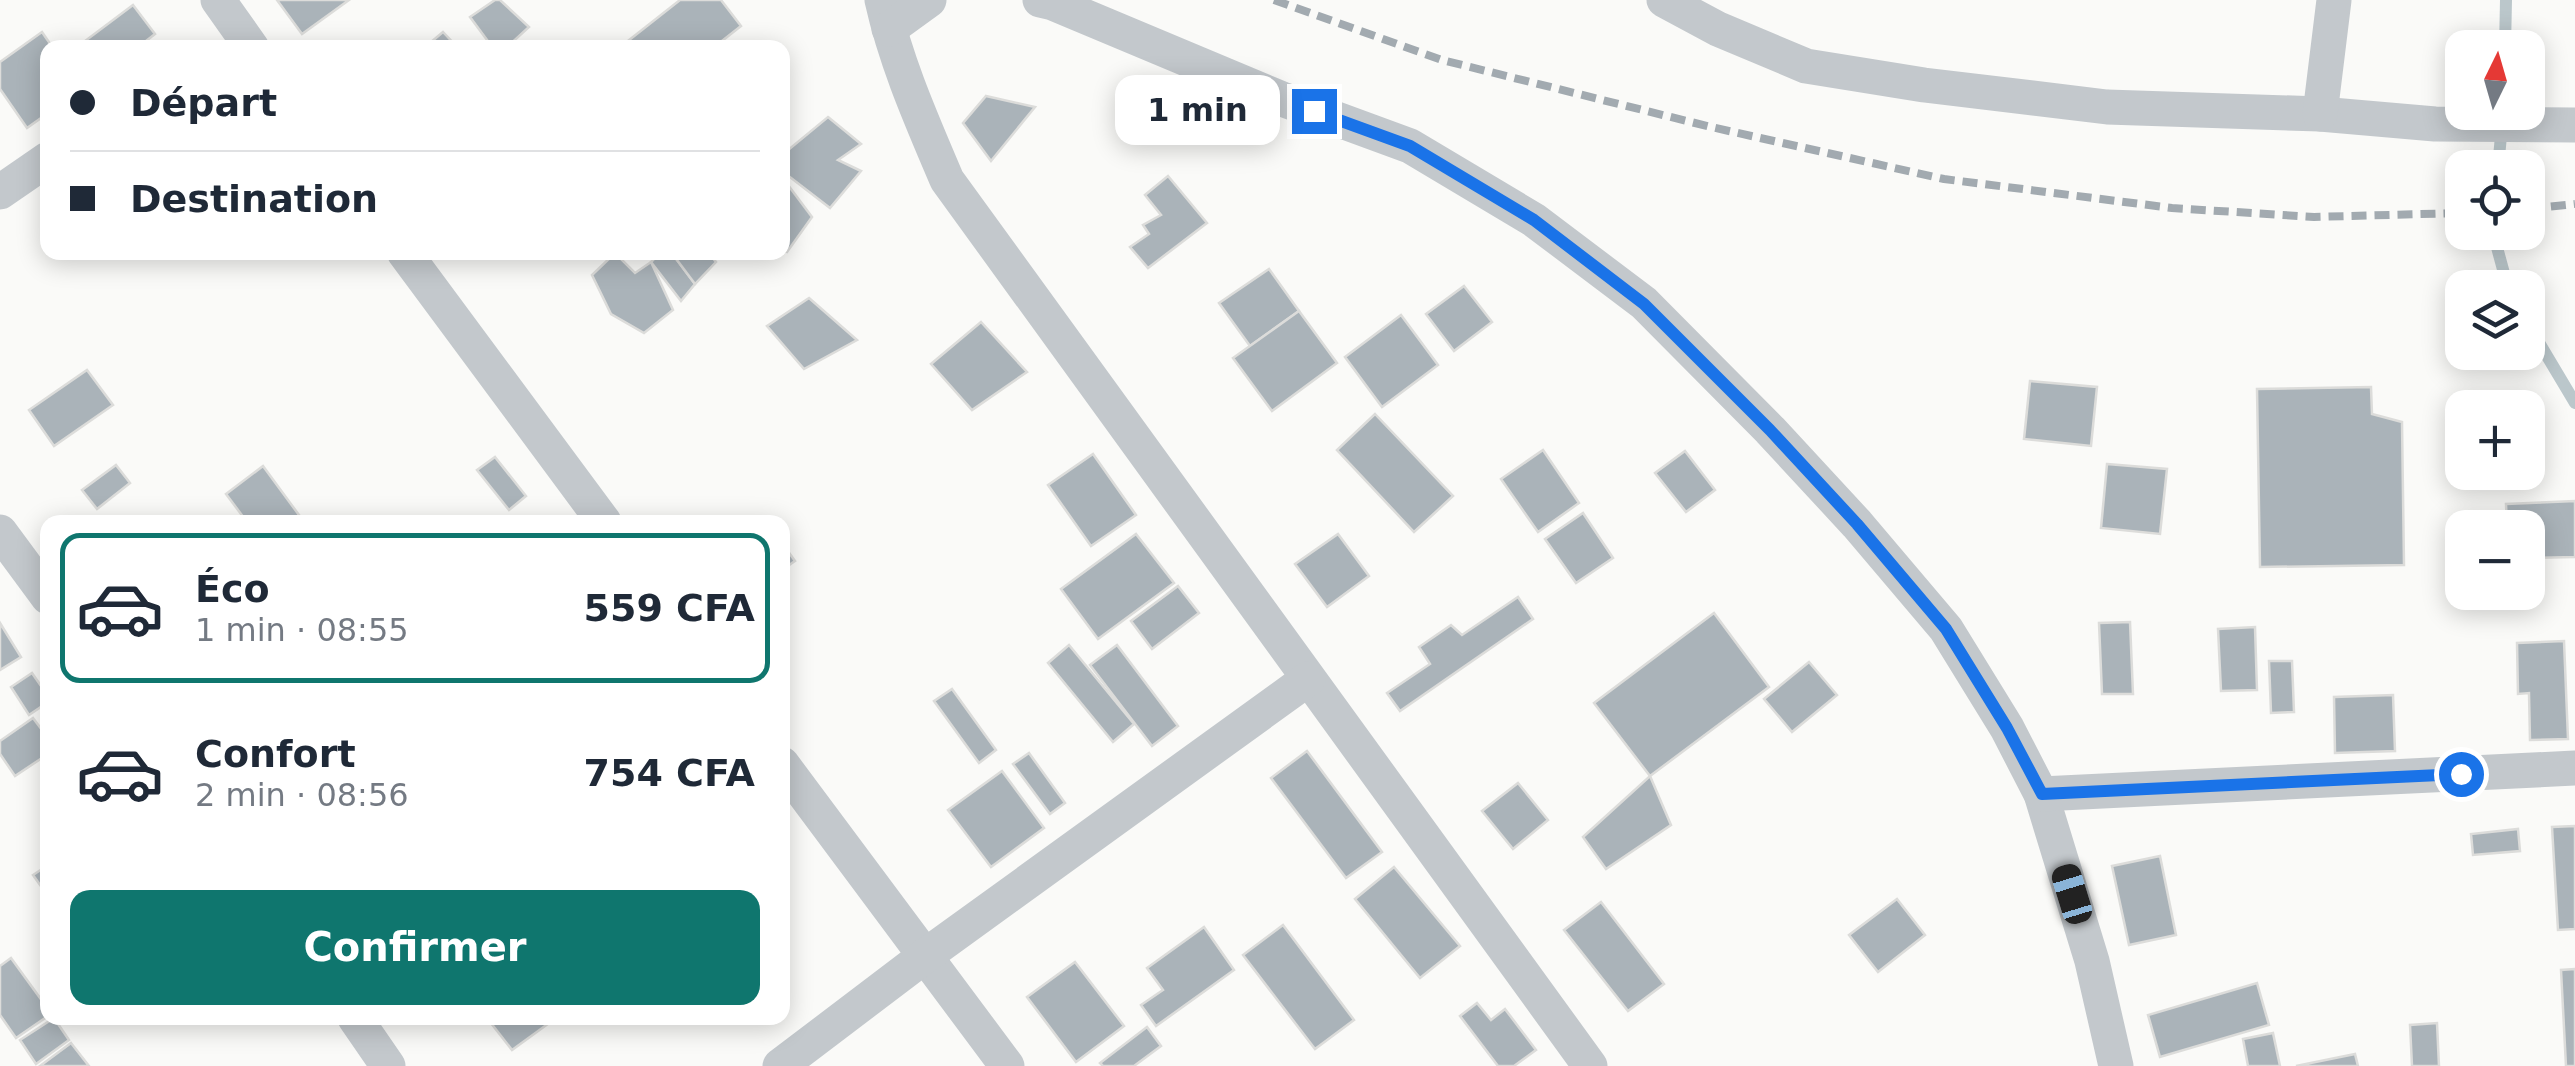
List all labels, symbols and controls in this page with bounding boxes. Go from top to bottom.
north arrow [2445,30,2545,130]
map controls [2445,30,2545,610]
callout: 1 min [1114,76,1279,146]
text: Départ [130,81,277,125]
route end [1292,89,1337,134]
text: 1 min [1147,91,1248,129]
button: locate [2445,150,2545,250]
text: Destination [130,177,378,221]
button: layers [2445,270,2545,370]
button: + [2445,390,2545,490]
button: − [2445,510,2545,610]
icon: car [75,563,165,653]
text: Éco [195,567,270,611]
text: 559 CFA [584,586,755,630]
text: 1 min · 08:55 [195,611,409,649]
icon: car [75,728,165,818]
text: Confort [195,732,356,776]
text: 754 CFA [584,751,755,795]
route start [2439,752,2484,797]
text: 2 min · 08:56 [195,776,409,814]
car [2049,861,2095,927]
button: Confirmer [70,890,760,1005]

